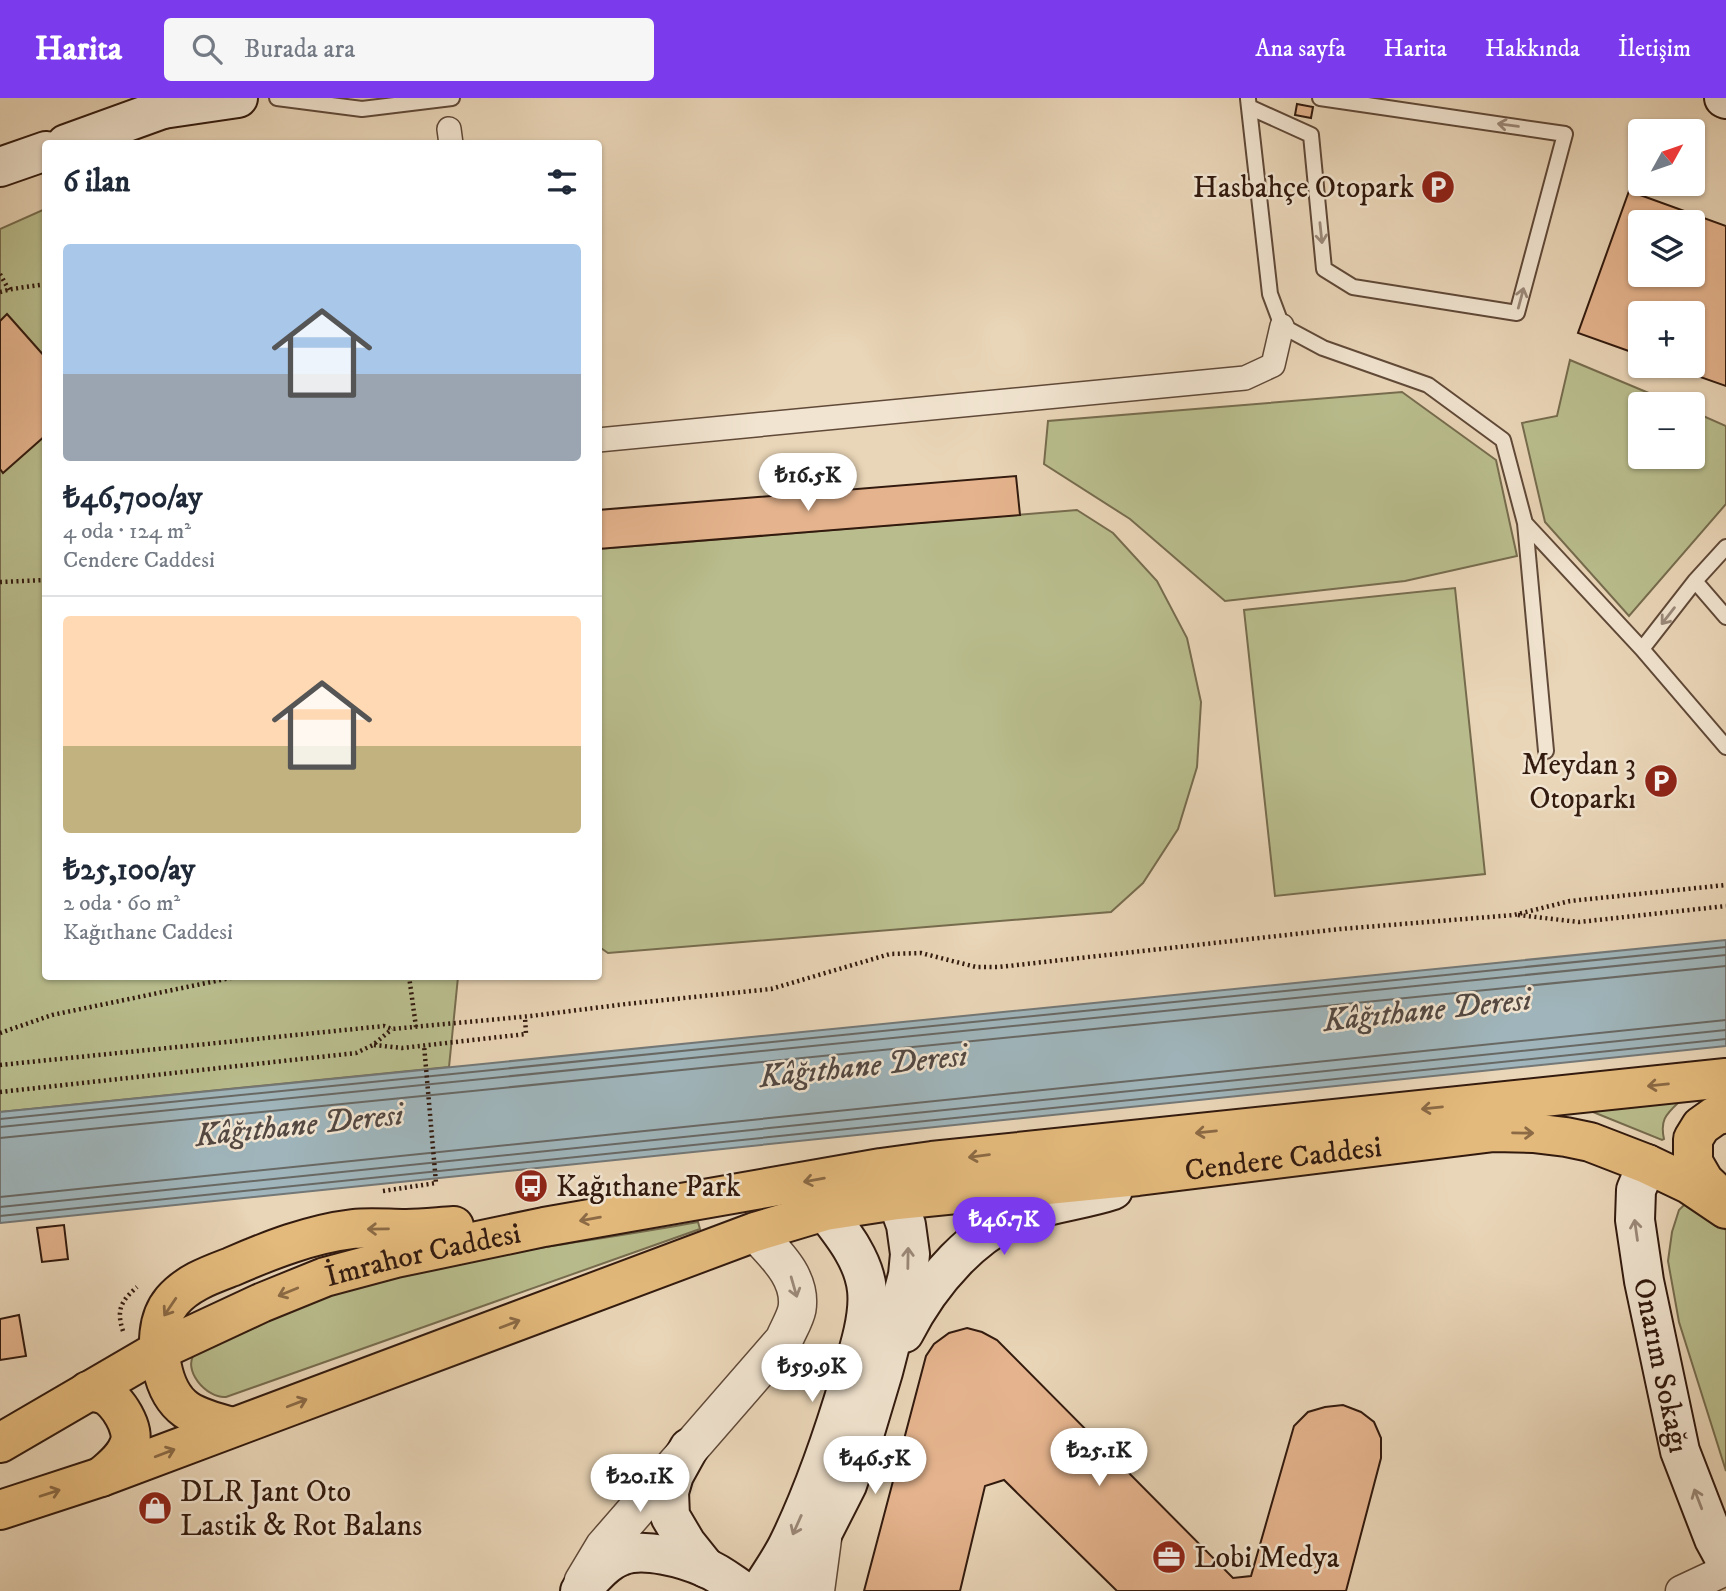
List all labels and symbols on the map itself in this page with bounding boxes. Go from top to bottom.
one-way arrow [1497,119,1520,132]
north arrow [1628,119,1704,196]
parking icon: Hasbahçe Otopark [1419,168,1457,206]
place label: Hasbahçe Otopark [1193,170,1414,207]
one-way arrow [1315,221,1328,244]
one-way arrow [1515,287,1528,310]
pin: ₺16.5K [751,454,865,513]
one-way arrow [1660,606,1675,625]
place label: Meydan 3 Otoparkı [1522,747,1636,818]
parking icon: Meydan 3 Otoparkı [1642,762,1680,800]
water label: Kâğıthane Deresi [1320,980,1535,1042]
water label: Kâğıthane Deresi [756,1036,971,1098]
one-way arrow [1647,1078,1670,1091]
water label: Kâğıthane Deresi [192,1095,407,1157]
one-way arrow [1421,1102,1444,1115]
one-way arrow [1195,1125,1217,1138]
one-way arrow [1511,1126,1534,1140]
street label: Cendere Caddesi [1183,1129,1384,1190]
one-way arrow [968,1149,991,1162]
bus stop icon: Kağıthane Park [512,1167,550,1205]
place label: Kağıthane Park [556,1169,741,1206]
one-way arrow [803,1174,826,1187]
pin: ₺46.7K [947,1198,1061,1257]
one-way arrow [579,1213,602,1226]
street label: İmrahor Caddesi [321,1215,524,1296]
one-way arrow [1630,1220,1643,1242]
one-way arrow [366,1222,389,1235]
one-way arrow [902,1246,915,1269]
one-way arrow [788,1275,801,1297]
street label: Onarım Sokağı [1624,1275,1697,1456]
one-way arrow [278,1287,300,1300]
one-way arrow [163,1297,177,1316]
one-way arrow [499,1316,520,1329]
pin: ₺59.9K [755,1344,869,1404]
one-way arrow [285,1396,307,1409]
pin: ₺25.1K [1042,1428,1156,1488]
pin: ₺46.5K [818,1436,932,1496]
one-way arrow [153,1445,175,1458]
pin: ₺20.1K [583,1454,697,1514]
place label: DLR Jant Oto Lastik & Rot Balans [180,1474,422,1545]
one-way arrow [39,1486,61,1499]
shop icon: DLR Jant Oto Lastik & Rot Balans [136,1489,174,1527]
one-way arrow [1691,1489,1704,1511]
one-way arrow [789,1513,802,1535]
office icon: Lobi Medya [1150,1538,1188,1576]
place label: Lobi Medya [1194,1540,1340,1577]

